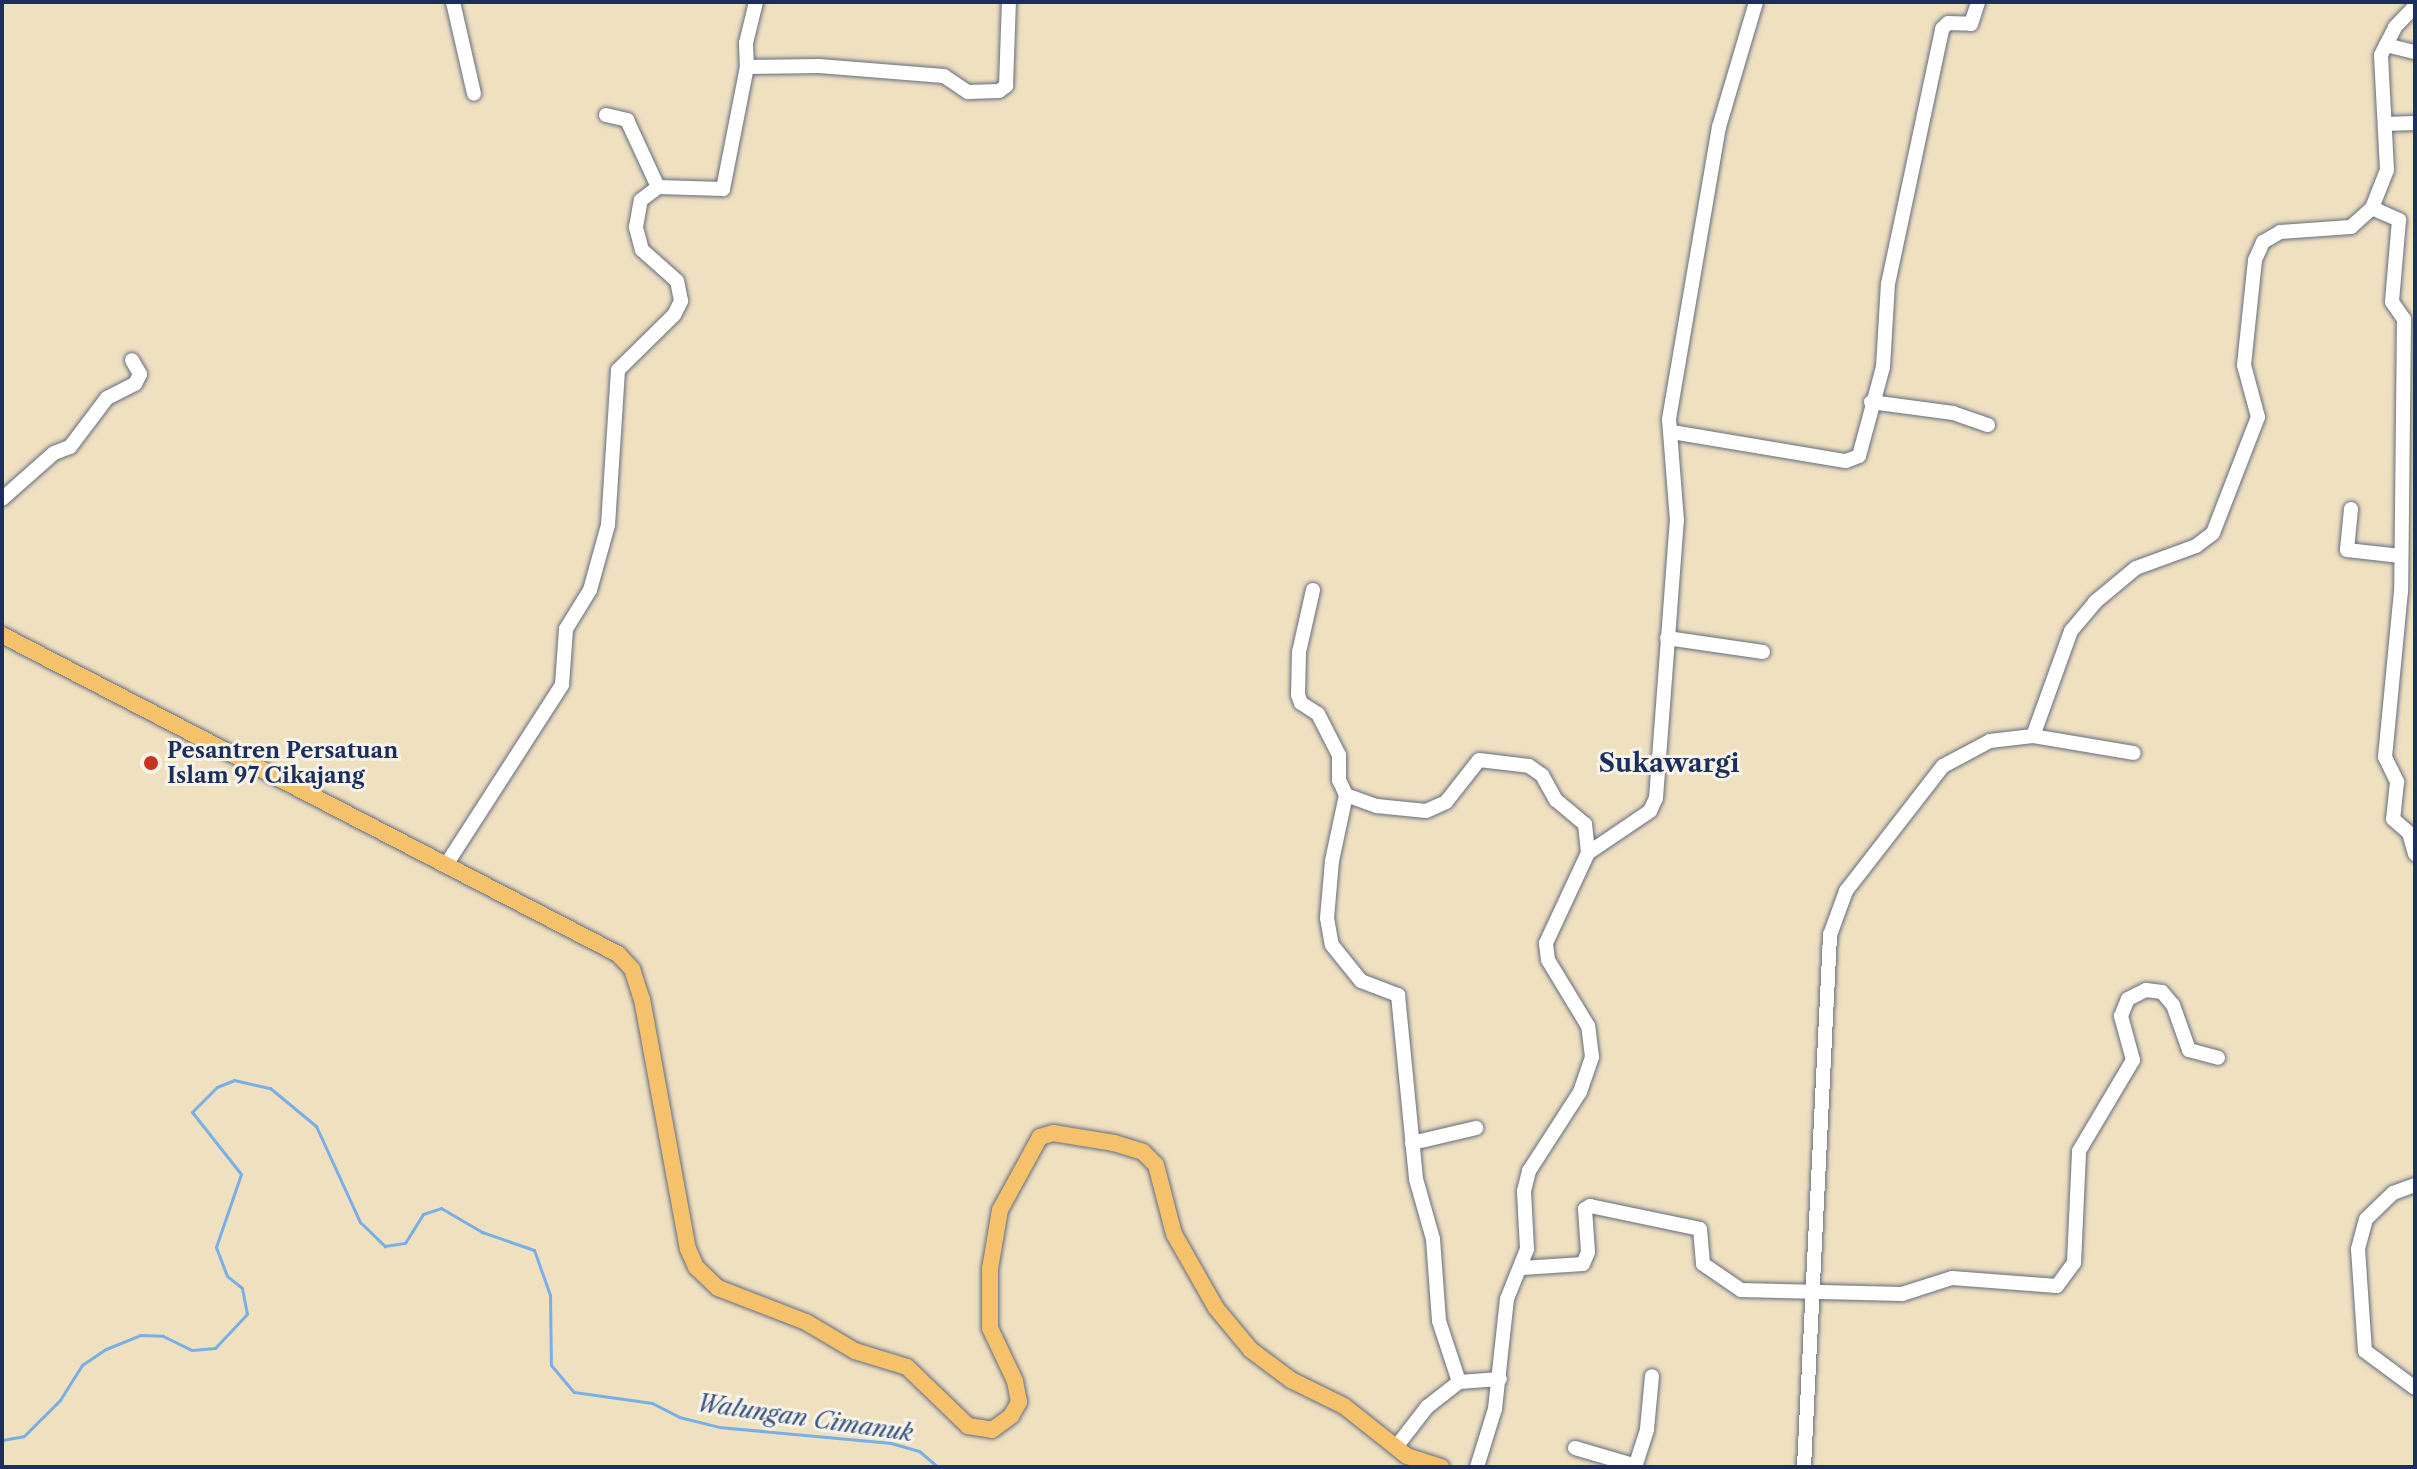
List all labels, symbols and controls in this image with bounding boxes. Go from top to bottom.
place label: Pesantren Persatuan Islam 97 Cikajang [167,737,398,788]
district label: Sukawargi [1598,748,1740,780]
marker: Pesantren Persatuan Islam 97 Cikajang [142,754,160,772]
water label: Walungan Cimanuk [695,1389,915,1447]

